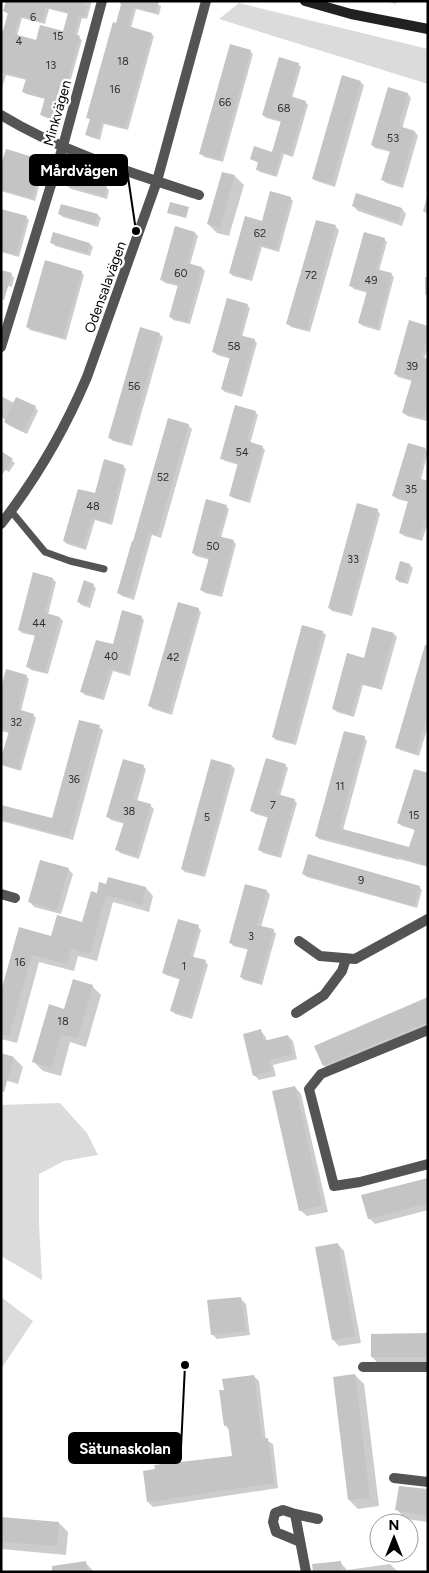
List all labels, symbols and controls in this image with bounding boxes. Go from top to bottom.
house number: 6 [30,11,36,24]
house number: 15 [53,30,63,43]
house number: 4 [16,35,23,48]
house number: 18 [117,55,129,68]
house number: 13 [46,59,56,72]
street label: Minkvägen [40,78,75,148]
house number: 16 [110,83,120,96]
house number: 66 [219,96,231,109]
house number: 68 [278,102,291,115]
house number: 53 [387,132,399,145]
callout: Mårdvägen [30,155,127,185]
text: Mårdvägen [40,162,118,180]
house number: 62 [254,227,266,240]
street label: Odensalavägen [81,239,130,335]
house number: 60 [174,267,188,280]
house number: 72 [305,269,317,282]
house number: 49 [364,274,378,287]
house number: 58 [227,340,241,353]
house number: 39 [406,360,418,373]
house number: 56 [128,380,140,393]
house number: 54 [235,446,249,459]
house number: 52 [157,471,169,484]
house number: 35 [405,483,417,496]
house number: 48 [86,500,100,513]
house number: 50 [206,540,220,553]
house number: 33 [347,553,359,566]
house number: 44 [32,617,46,630]
house number: 40 [104,650,118,663]
house number: 42 [167,651,179,664]
house number: 32 [10,716,22,729]
house number: 36 [68,773,80,786]
house number: 11 [335,780,345,793]
house number: 7 [270,799,276,812]
house number: 38 [123,805,136,818]
house number: 15 [409,809,419,822]
house number: 5 [204,811,210,824]
house number: 9 [358,874,364,887]
house number: 3 [248,930,254,943]
house number: 16 [15,956,25,969]
house number: 1 [182,960,186,973]
house number: 18 [57,1015,69,1028]
callout: Sätunaskolan [69,1433,181,1463]
text: Sätunaskolan [79,1440,171,1458]
north arrow [369,1513,419,1563]
text: N [389,1517,399,1534]

